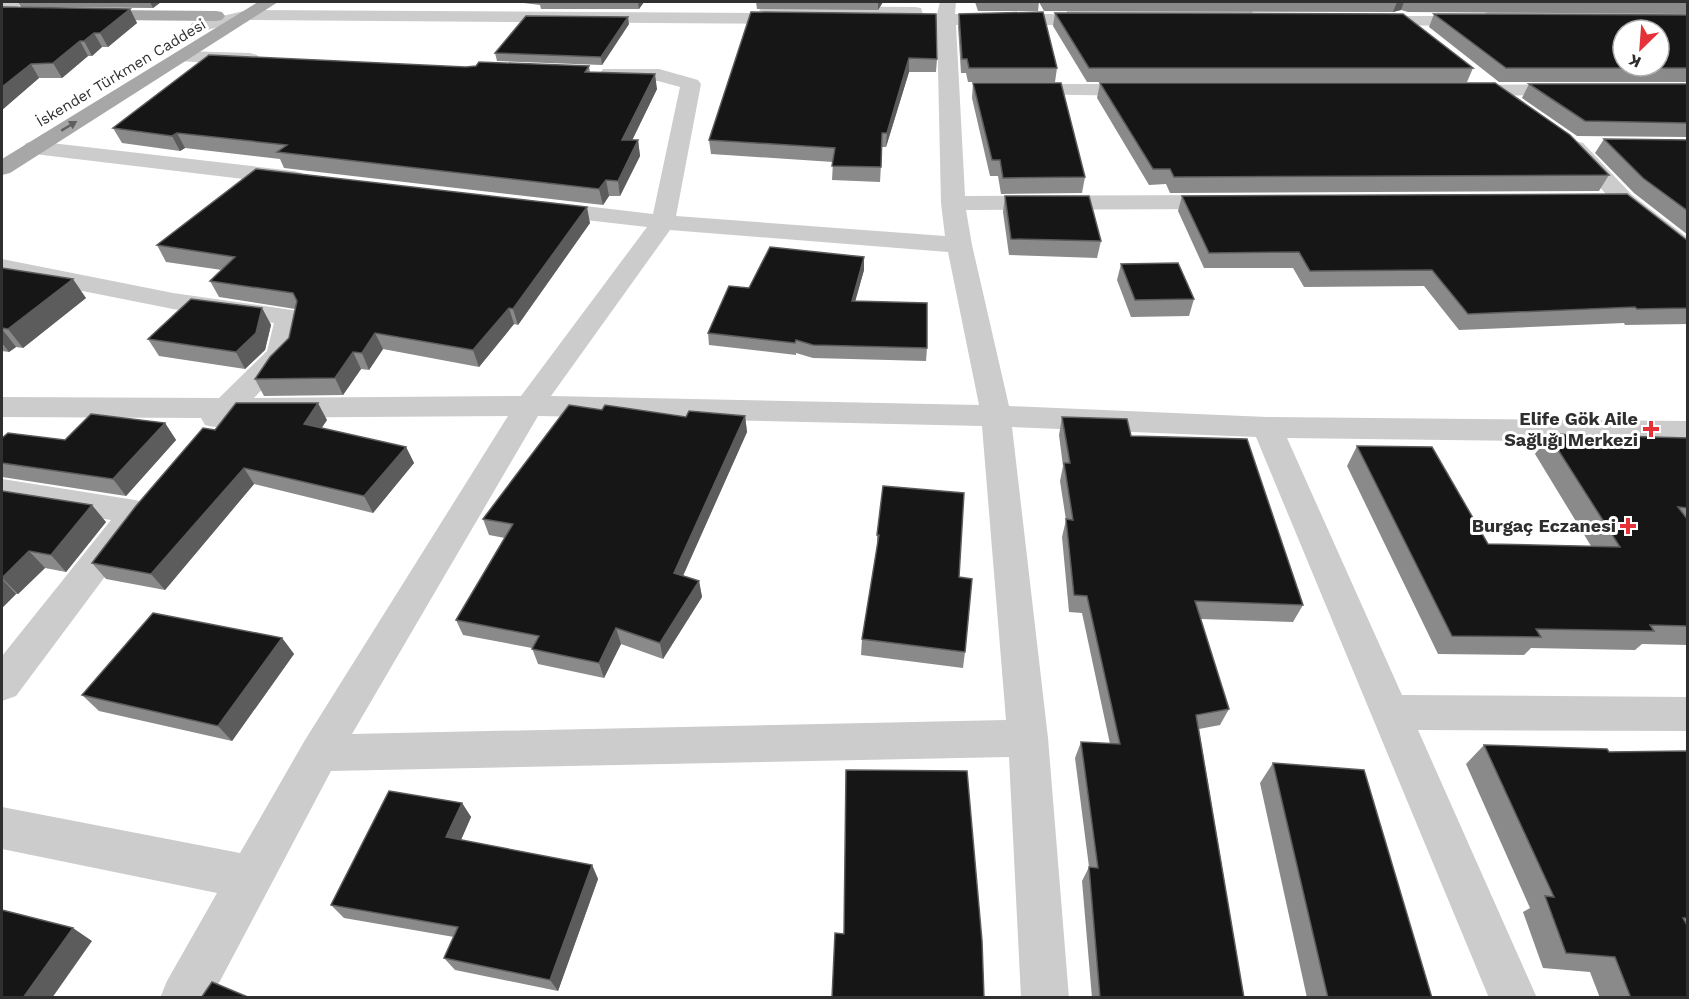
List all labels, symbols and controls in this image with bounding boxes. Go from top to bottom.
street label: İskender Türkmen Caddesi [33,15,209,131]
north arrow [1611,18,1671,78]
text: K [1626,50,1644,72]
one-way arrow [61,121,77,132]
place label: Elife Gök Aile Sağlığı Merkezi [1504,408,1638,450]
marker: Elife Gök Aile Sağlığı Merkezi [1642,420,1660,438]
place label: Burgaç Eczanesi [1472,515,1616,536]
marker: Burgaç Eczanesi [1621,519,1635,533]

